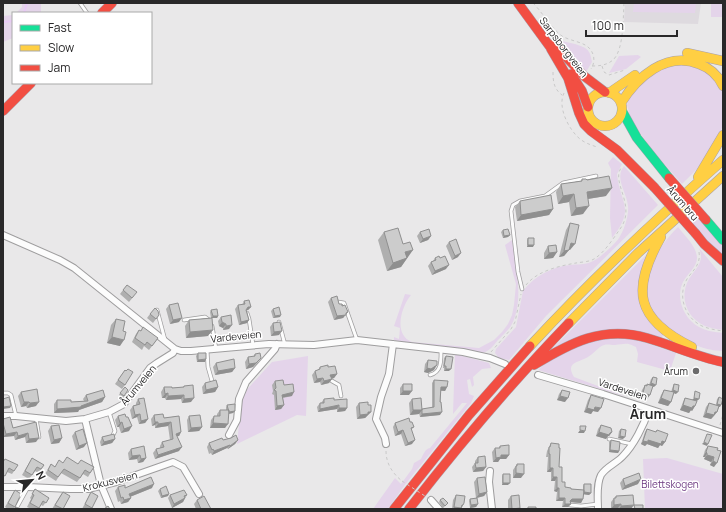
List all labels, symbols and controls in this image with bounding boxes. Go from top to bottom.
legend [12,12,152,84]
scale bar [586,12,677,38]
street label: Sarpsborgveien [537,14,591,80]
text: 100 m [592,17,624,34]
text: Fast [48,19,72,36]
text: Slow [48,39,74,56]
text: Jam [48,59,70,76]
street label: Årum bru [664,183,702,223]
street label: Vardeveien [210,326,262,346]
street label: Årumveien [117,362,159,408]
place label: Årum [664,364,688,378]
marker: Årum [691,366,701,376]
street label: Vardeveien [597,374,649,404]
district label: Årum [630,404,666,423]
north arrow [12,460,52,500]
street label: Krokusveien [81,467,139,495]
text: N [33,468,50,482]
park label: Bilettskogen [641,477,699,491]

